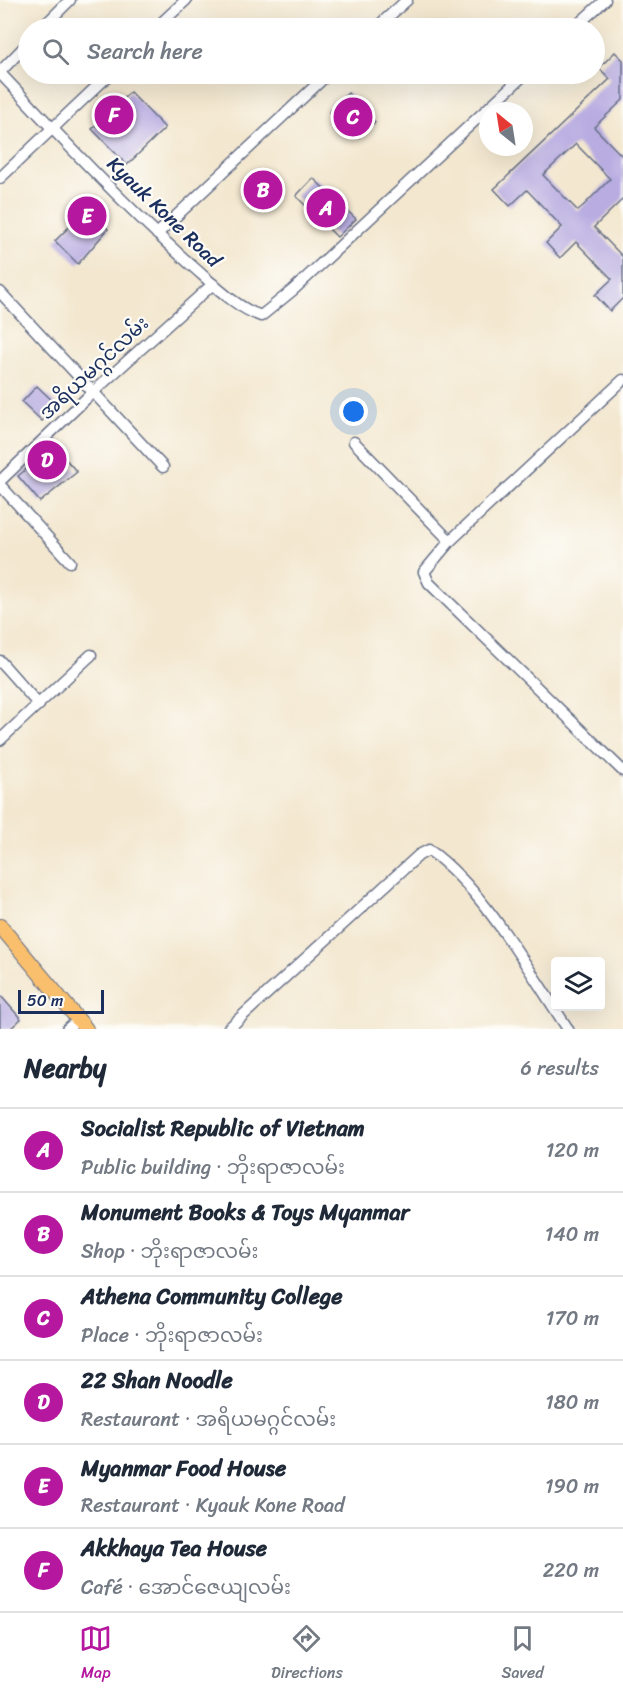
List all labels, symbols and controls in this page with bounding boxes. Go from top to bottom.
search box [18,18,605,84]
text: Search here [87,32,203,71]
icon: search [39,35,72,68]
pin: F [94,92,134,138]
pin: C [334,94,372,140]
north arrow [479,102,533,156]
street label: Kyauk Kone Road [98,148,231,277]
pin: B [244,168,282,213]
pin: A [306,186,346,230]
pin: E [68,194,106,238]
street label: အရိယမဂ္ဂင်လမ်း [31,307,157,429]
your location [339,397,368,426]
pin: D [28,438,66,482]
map controls [551,957,605,1011]
button: layers [551,957,605,1011]
text: 50 m [27,986,63,1015]
scale bar [18,987,104,1014]
text: Nearby [24,1045,106,1091]
text: 6 results [520,1051,599,1086]
text: Socialist Republic of Vietnam [81,1109,365,1148]
text: A [37,1133,50,1168]
text: 120 m [546,1133,599,1168]
text: Public building · ဘိုးရာဇာလမ်း [81,1150,345,1185]
text: Monument Books & Toys Myanmar [81,1193,410,1232]
text: B [37,1217,50,1252]
text: 140 m [545,1217,599,1252]
text: Shop · ဘိုးရာဇာလမ်း [81,1234,259,1269]
text: Athena Community College [81,1277,342,1316]
text: C [37,1301,50,1336]
text: 170 m [546,1301,599,1336]
text: Place · ဘိုးရာဇာလမ်း [81,1318,263,1353]
text: 22 Shan Noodle [81,1361,233,1400]
text: D [38,1385,49,1420]
text: 180 m [545,1385,599,1420]
text: Restaurant · အရိယမဂ္ဂင်လမ်း [81,1402,336,1437]
text: Myanmar Food House [81,1449,286,1488]
text: E [38,1469,49,1504]
text: 190 m [545,1469,599,1504]
text: Restaurant · Kyauk Kone Road [81,1488,345,1523]
text: Akkhaya Tea House [81,1529,267,1568]
text: F [38,1553,49,1588]
text: 220 m [543,1553,599,1588]
text: Café · အောင်ဇေယျလမ်း [81,1570,291,1605]
tab: Map [79,1622,112,1687]
tab: Directions [271,1622,343,1687]
tab: Saved [501,1622,544,1687]

